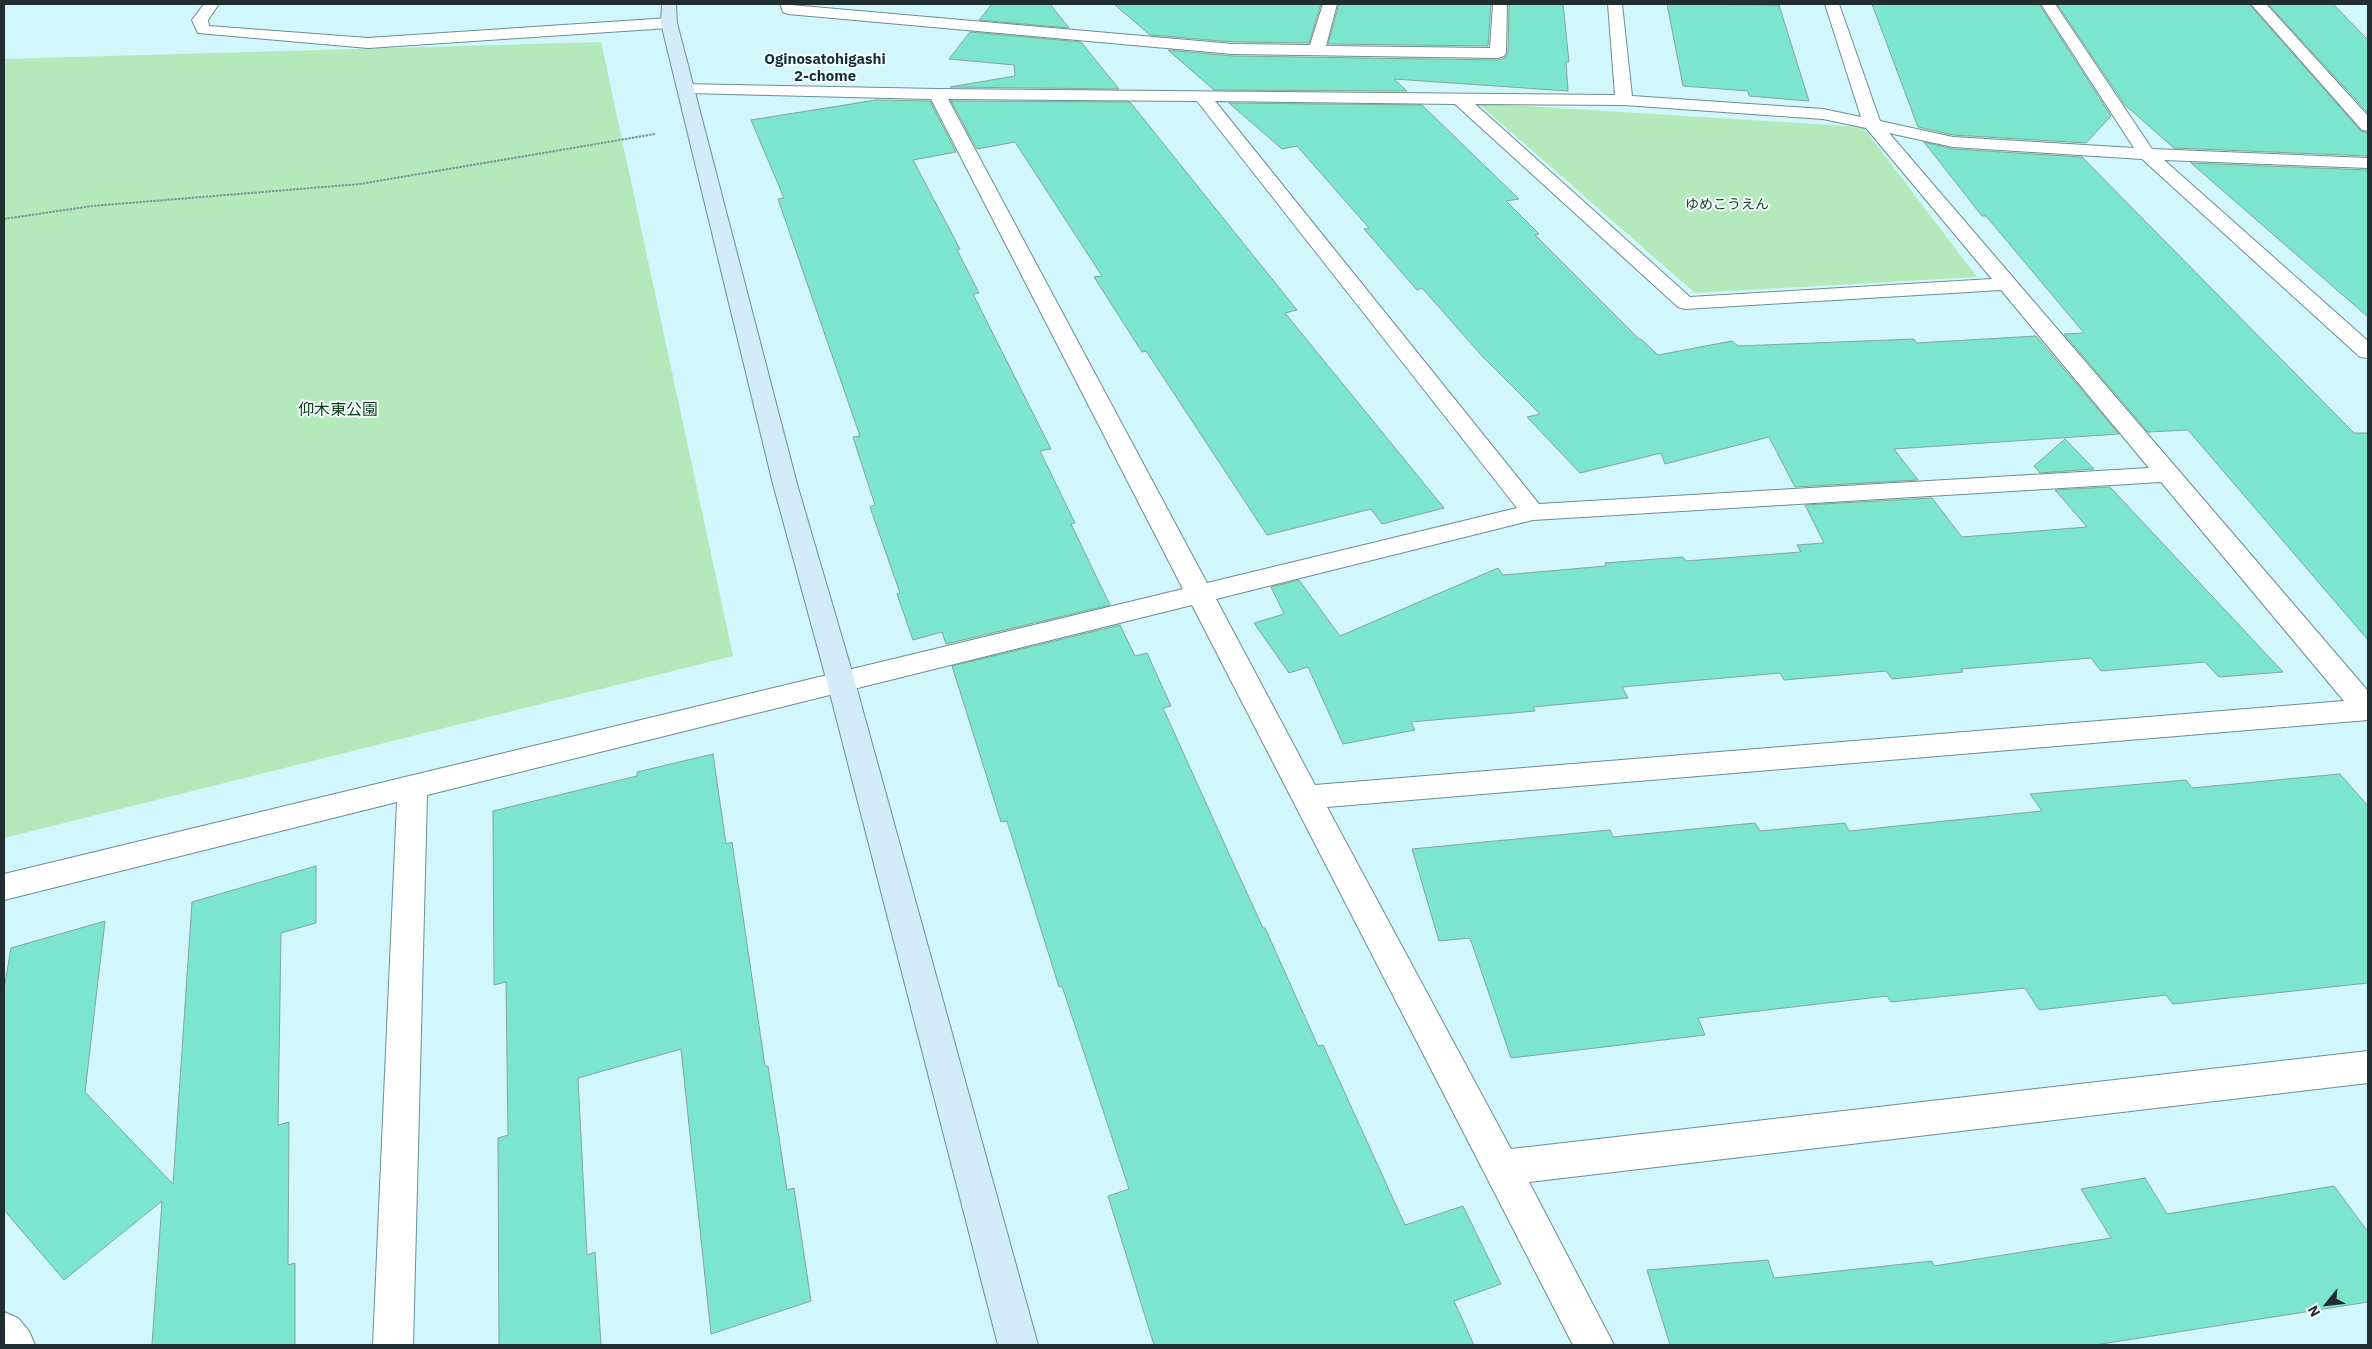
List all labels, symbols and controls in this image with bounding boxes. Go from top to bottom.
district label: Oginosatohigashi 2-chome [764,51,886,86]
park label: ゆめこうえん [1685,197,1769,213]
park label: 仰木東公園 [298,400,378,420]
north arrow [2302,1279,2352,1329]
text: N [2304,1302,2324,1320]

